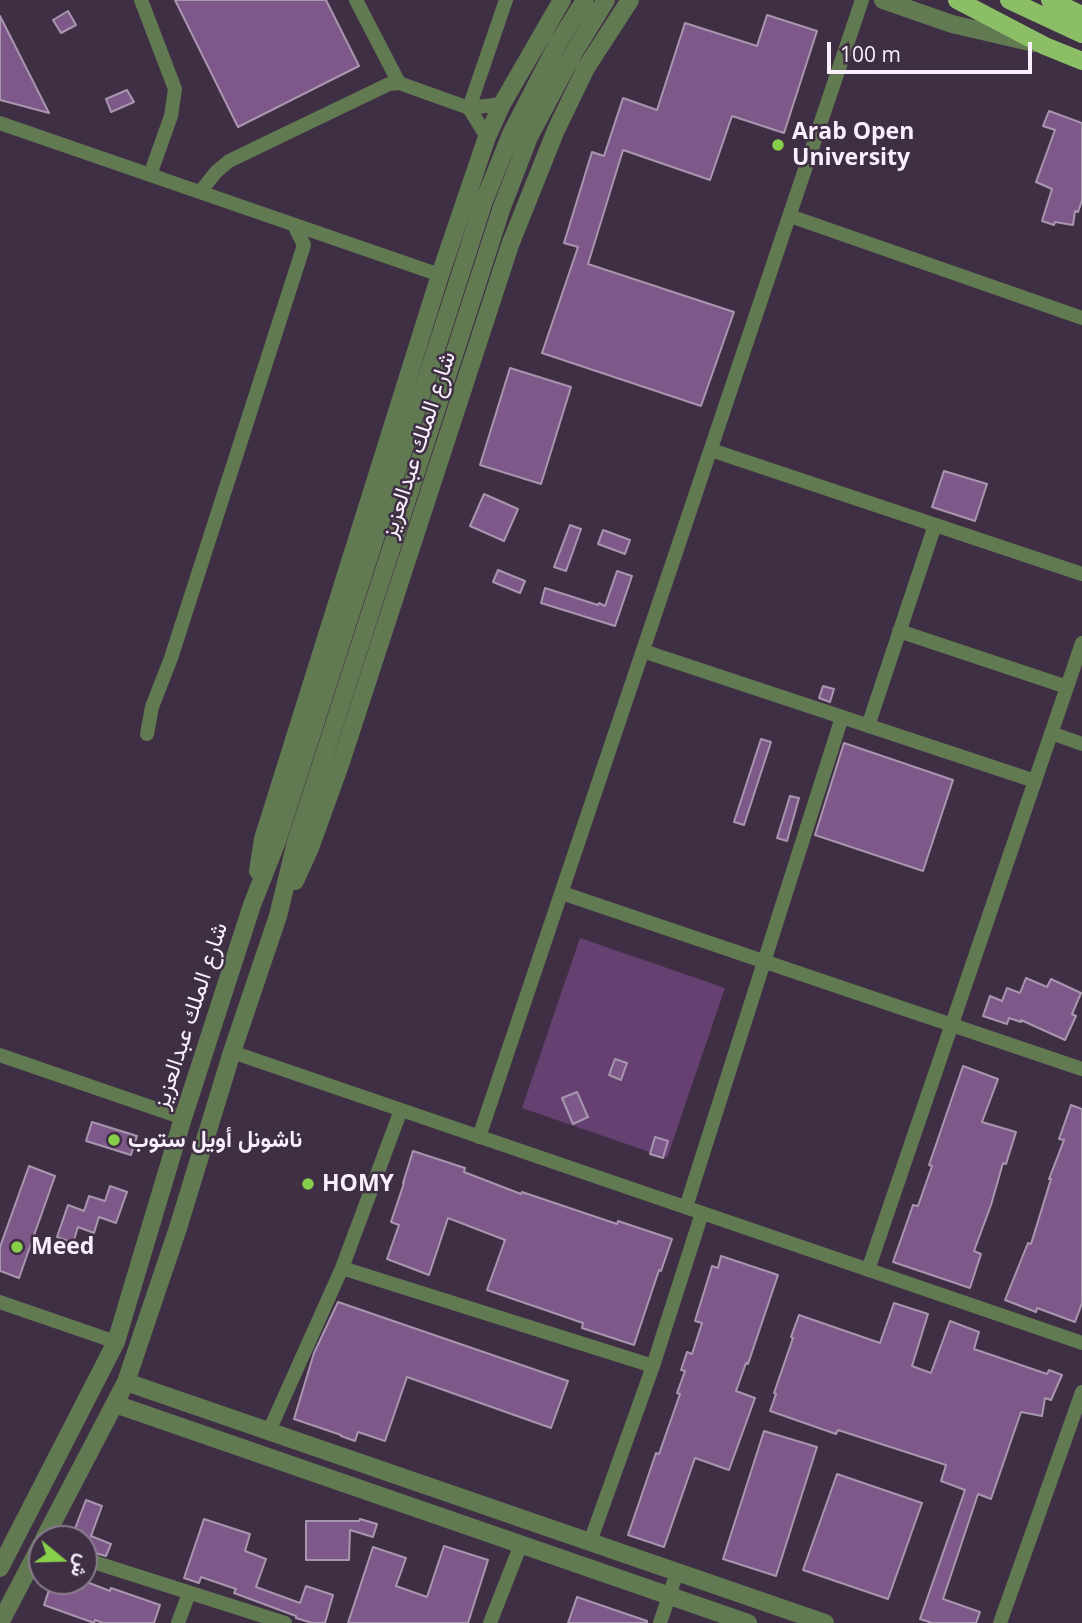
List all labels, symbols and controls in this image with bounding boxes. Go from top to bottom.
scale bar [830,28,1035,72]
text: 100 m [840,40,901,68]
place label: Arab Open University [792,118,914,172]
marker: Arab Open University [770,137,786,153]
street label: شارع الملك عبدالعزيز [376,348,462,542]
street label: شارع الملك عبدالعزيز [148,919,234,1113]
place label: ناشونل أويل ستوب [128,1126,302,1154]
marker: ناشونل أويل ستوب [106,1132,122,1148]
place label: HOMY [322,1170,394,1198]
marker: HOMY [300,1176,316,1192]
place label: Meed [31,1233,94,1261]
marker: Meed [9,1239,25,1255]
north arrow [28,1525,98,1595]
text: ش [65,1551,97,1581]

